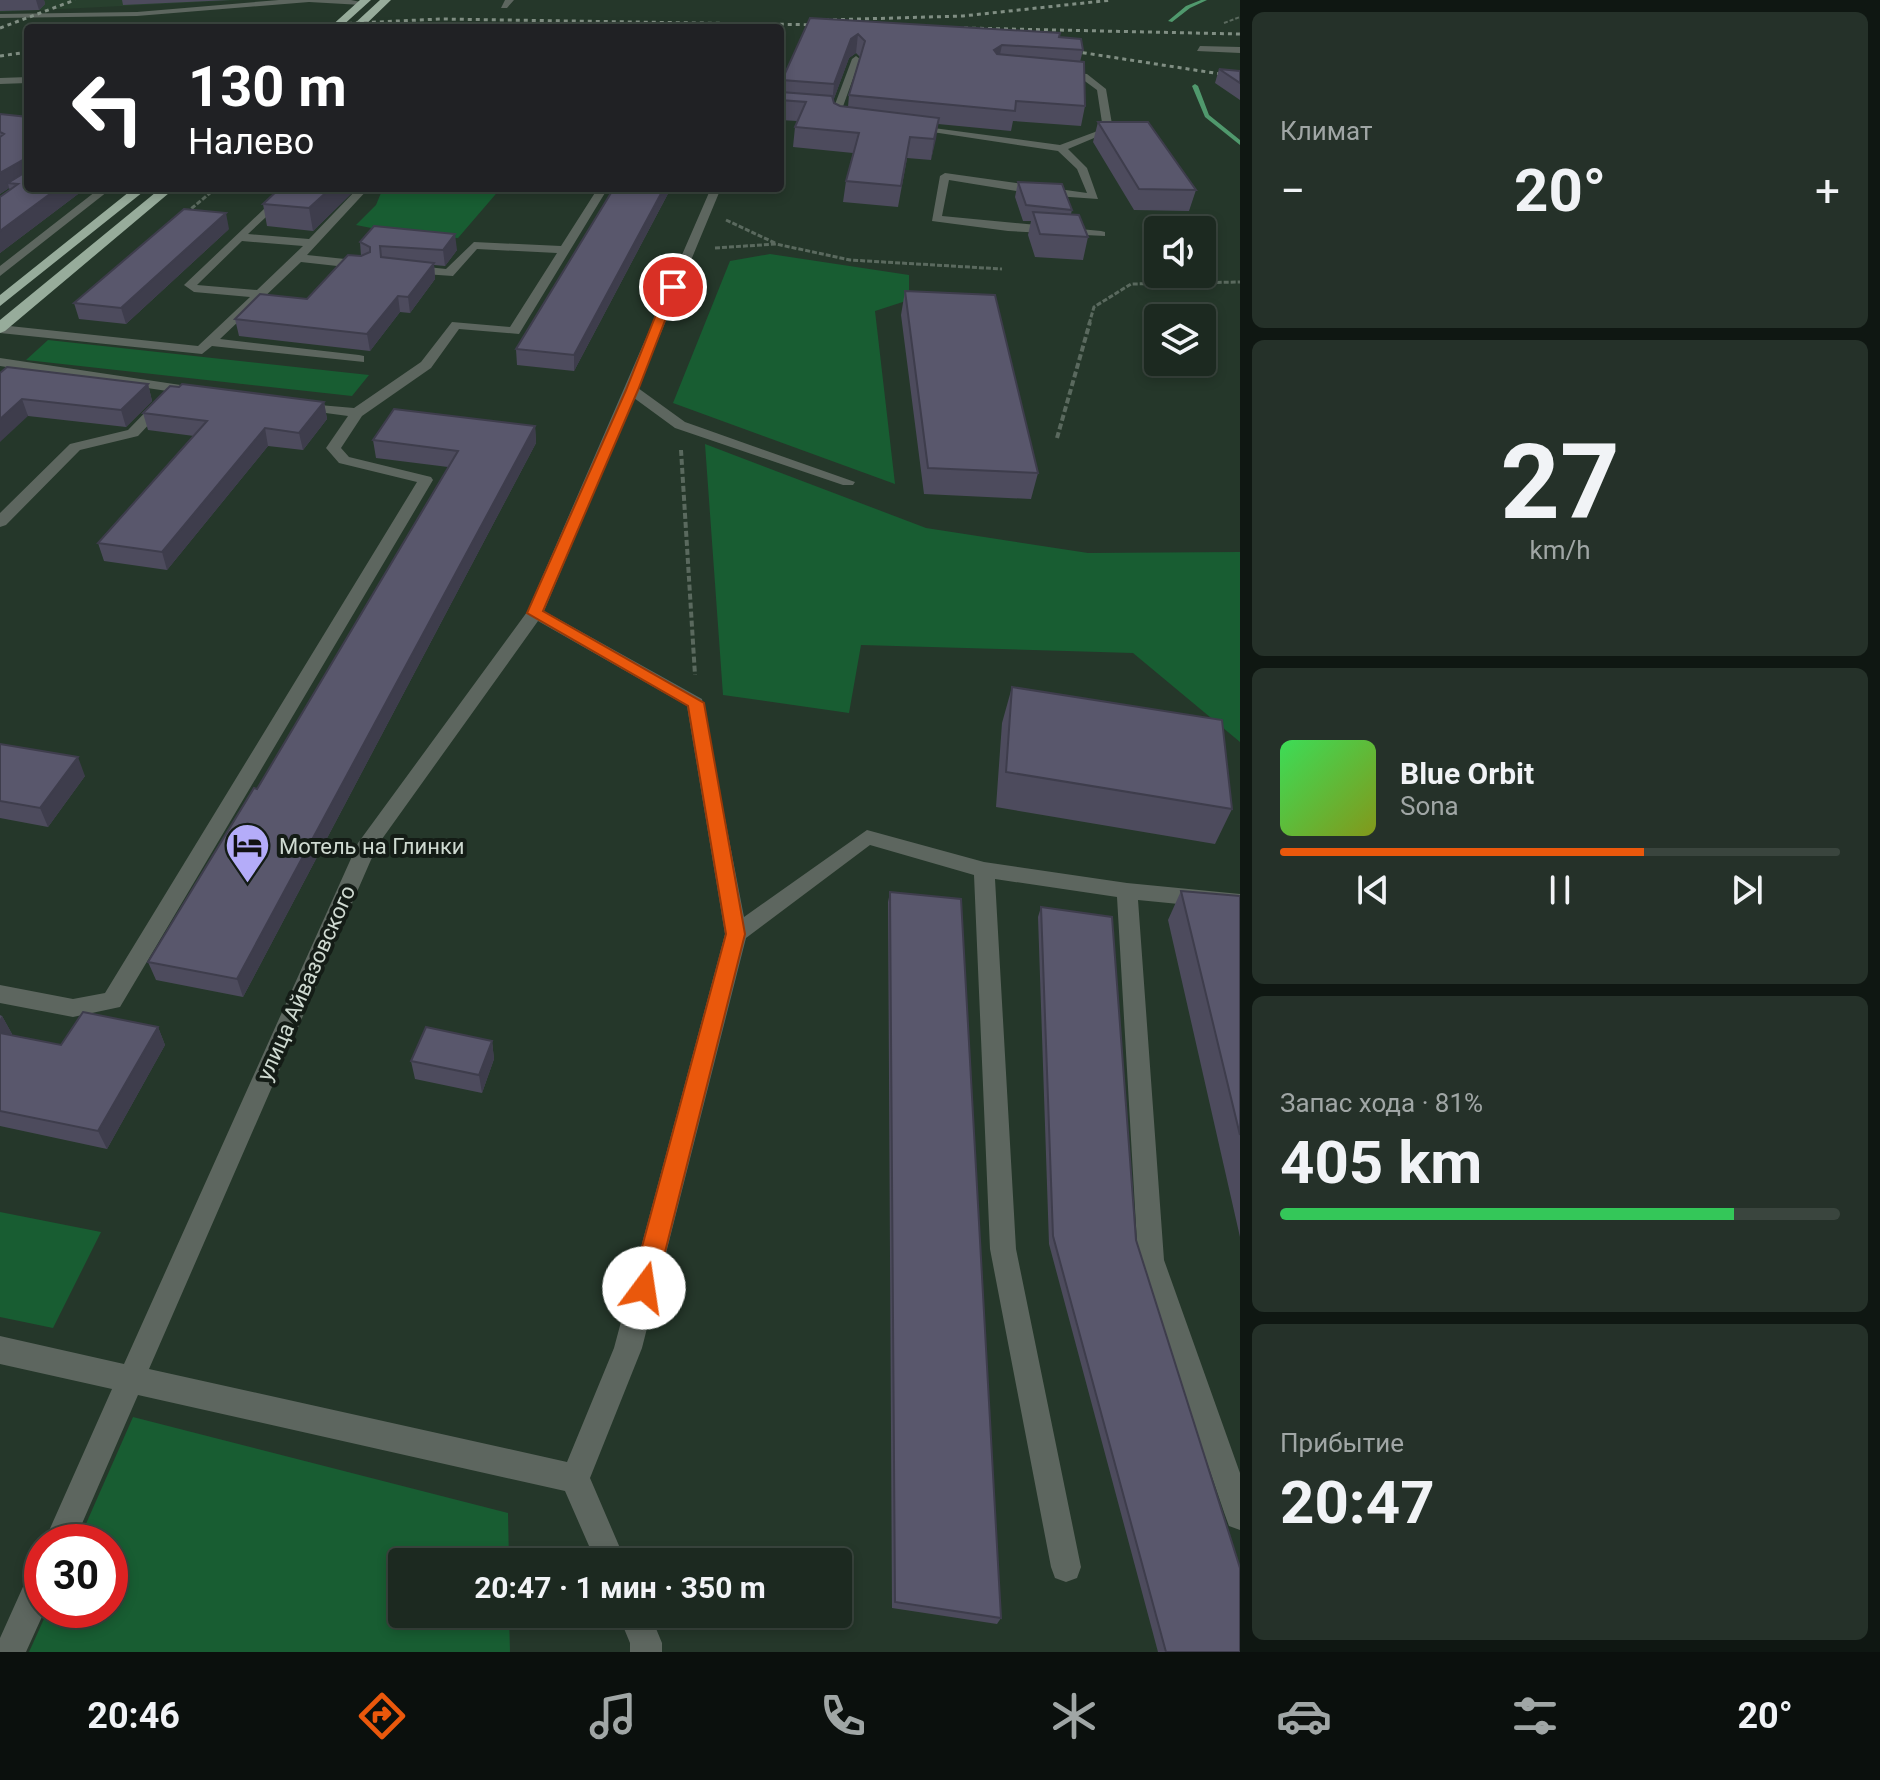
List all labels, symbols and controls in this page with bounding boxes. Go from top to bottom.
text: 130 m [188,54,347,120]
icon: left [56,56,160,160]
text: Климат [1280,116,1372,146]
text: Налево [188,121,314,163]
text: 20° [1514,155,1606,226]
text: − [1280,165,1305,217]
text: + [1815,165,1840,217]
map controls [1144,216,1216,376]
button: sound [1144,216,1216,288]
pin [639,253,707,321]
icon: arrive [651,265,695,309]
button: layers [1144,304,1216,376]
text: 27 [1500,422,1620,543]
text: km/h [1529,535,1591,565]
text: Blue Orbit [1400,756,1534,791]
text: Sona [1400,791,1459,821]
hotel icon: Мотель на Глинки [224,822,272,885]
place label: Мотель на Глинки [279,834,464,859]
icon: previous [1351,868,1395,912]
icon: pause [1538,868,1582,912]
icon: next [1725,868,1769,912]
street label: улица Айвазовского [252,882,360,1084]
text: Запас хода · 81% [1280,1088,1483,1118]
text: 405 km [1280,1127,1482,1198]
position arrow [602,1246,686,1330]
text: Прибытие [1280,1428,1404,1458]
text: 20:47 [1280,1467,1435,1538]
speed limit sign: 30 [24,1524,128,1628]
text: 20:47 · 1 мин · 350 m [474,1570,766,1605]
icon: directions [354,1688,410,1744]
icon: music [585,1688,641,1744]
icon: phone [815,1688,871,1744]
icon: climate [1046,1688,1102,1744]
icon: car [1276,1688,1332,1744]
icon: filters [1507,1688,1563,1744]
text: 20:46 [87,1695,180,1737]
text: 20° [1737,1695,1793,1737]

